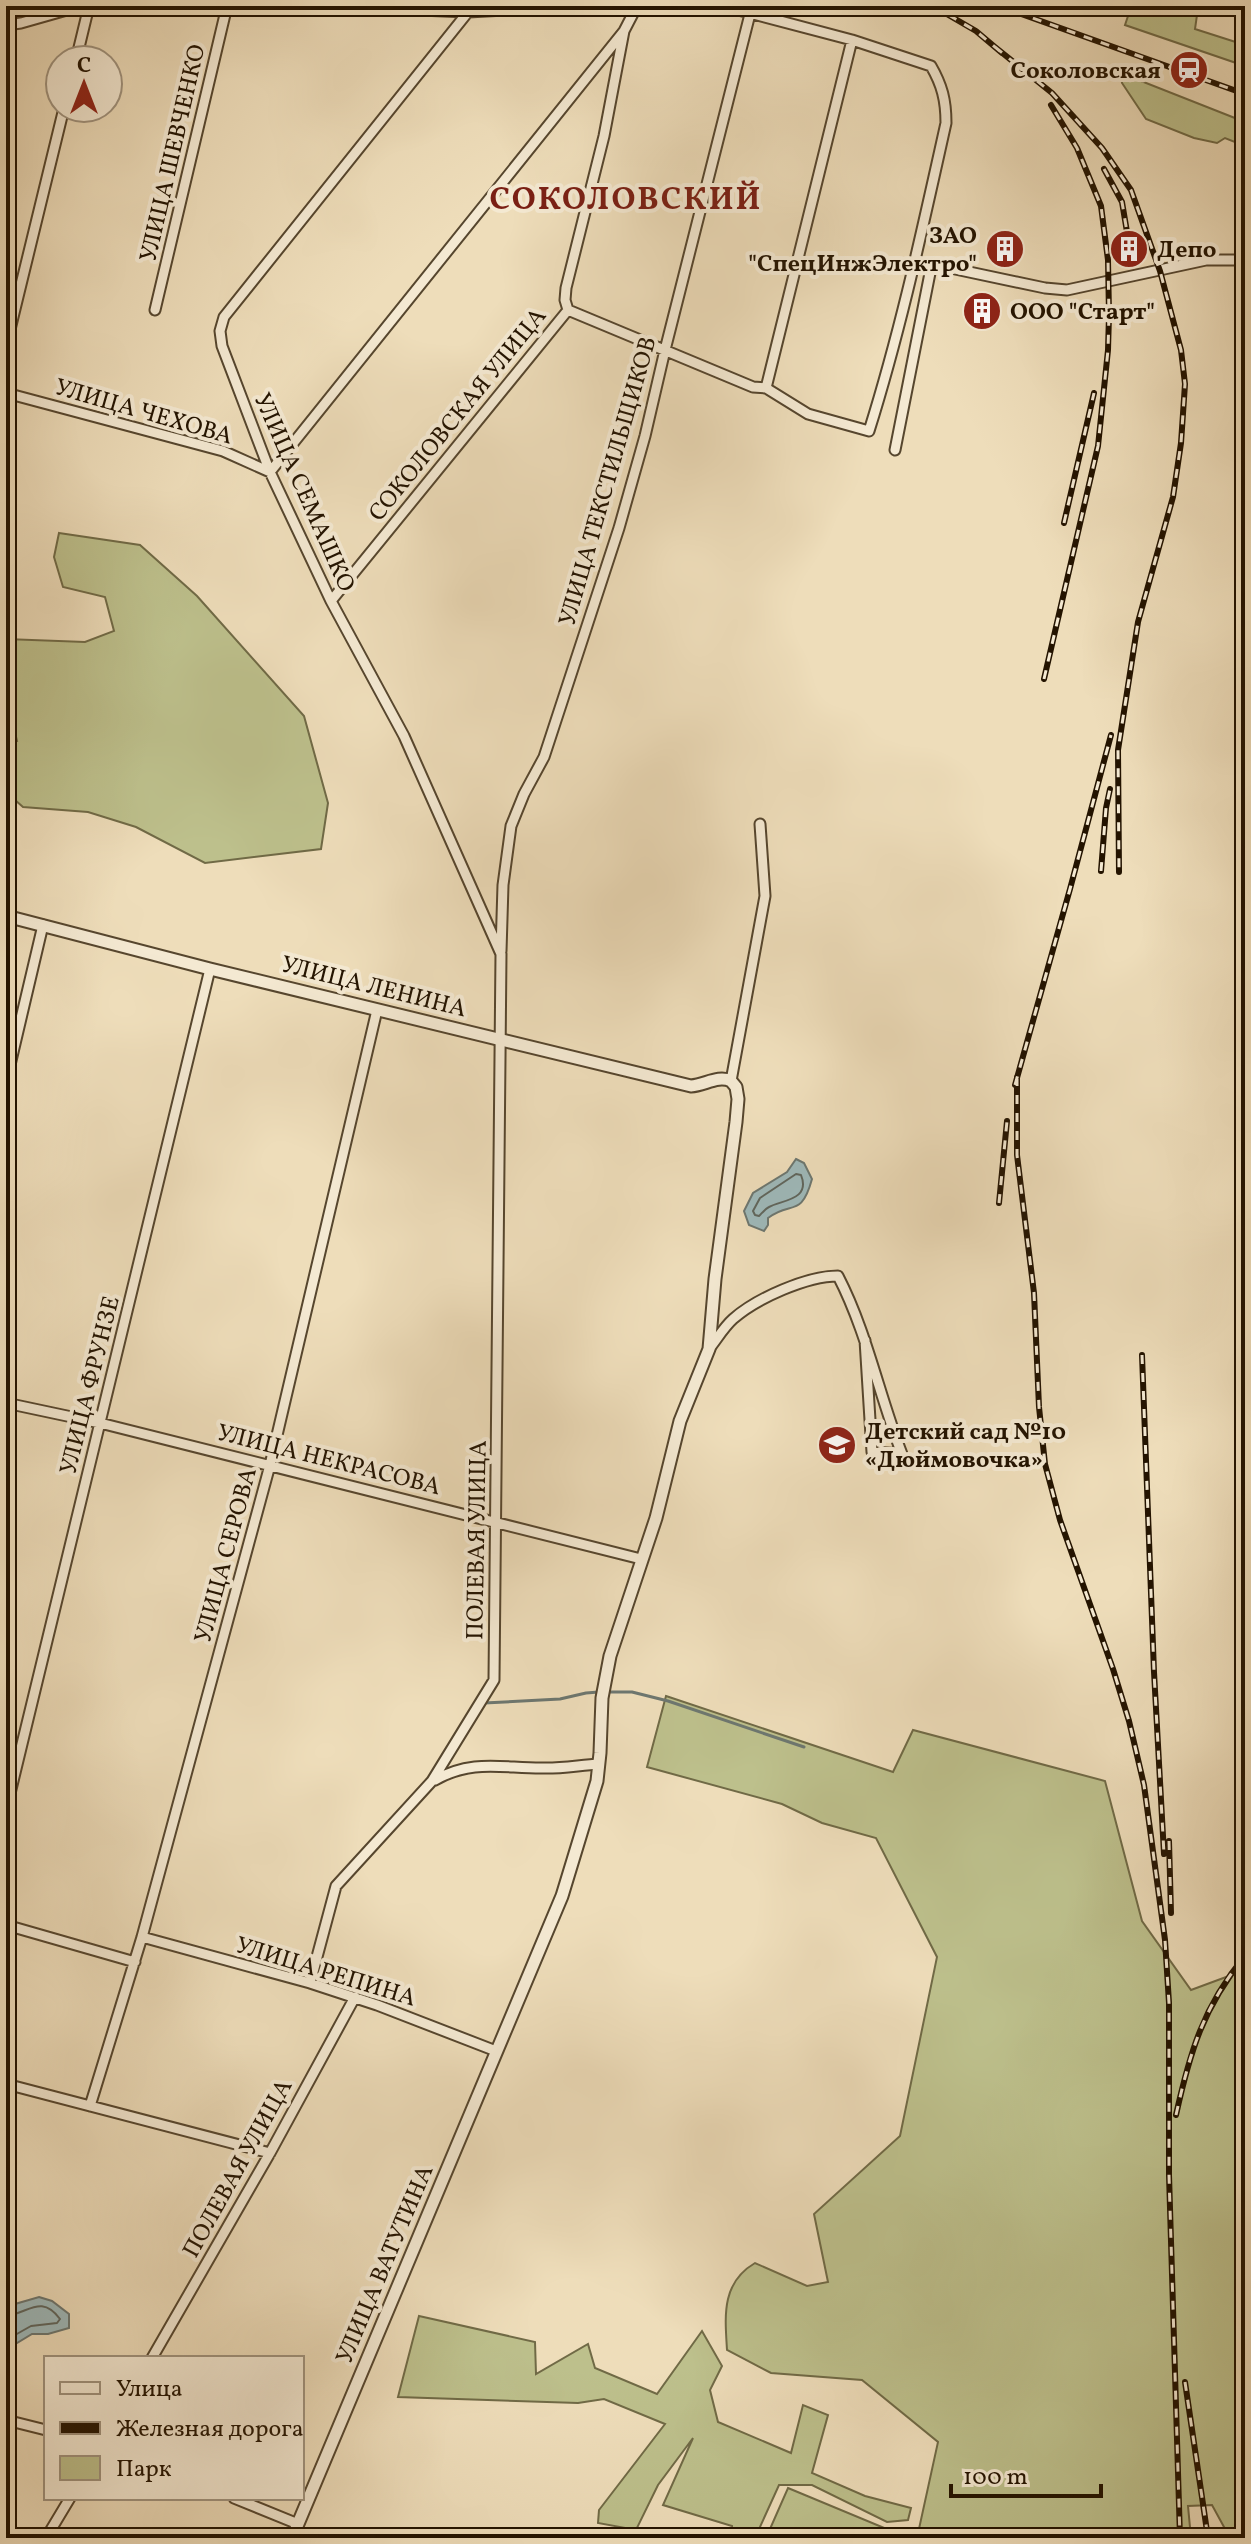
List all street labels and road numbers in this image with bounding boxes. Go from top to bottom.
street label: УЛИЦА ШЕВЧЕНКО [132,41,216,266]
street label: СОКОЛОВСКАЯ УЛИЦА [362,301,556,529]
street label: УЛИЦА ТЕКСТИЛЬЩИКОВ [551,333,667,630]
street label: УЛИЦА ЧЕХОВА [50,371,237,455]
street label: УЛИЦА СЕМАШКО [244,388,362,598]
street label: УЛИЦА ЛЕНИНА [277,949,470,1027]
street label: УЛИЦА ФРУНЗЕ [52,1293,130,1478]
street label: УЛИЦА НЕКРАСОВА [213,1417,444,1505]
street label: ПОЛЕВАЯ УЛИЦА [459,1440,497,1640]
street label: УЛИЦА СЕРОВА [187,1464,267,1647]
street label: УЛИЦА РЕПИНА [231,1929,420,2017]
street label: ПОЛЕВАЯ УЛИЦА [175,2073,302,2265]
street label: УЛИЦА ВАТУТИНА [329,2160,443,2370]

